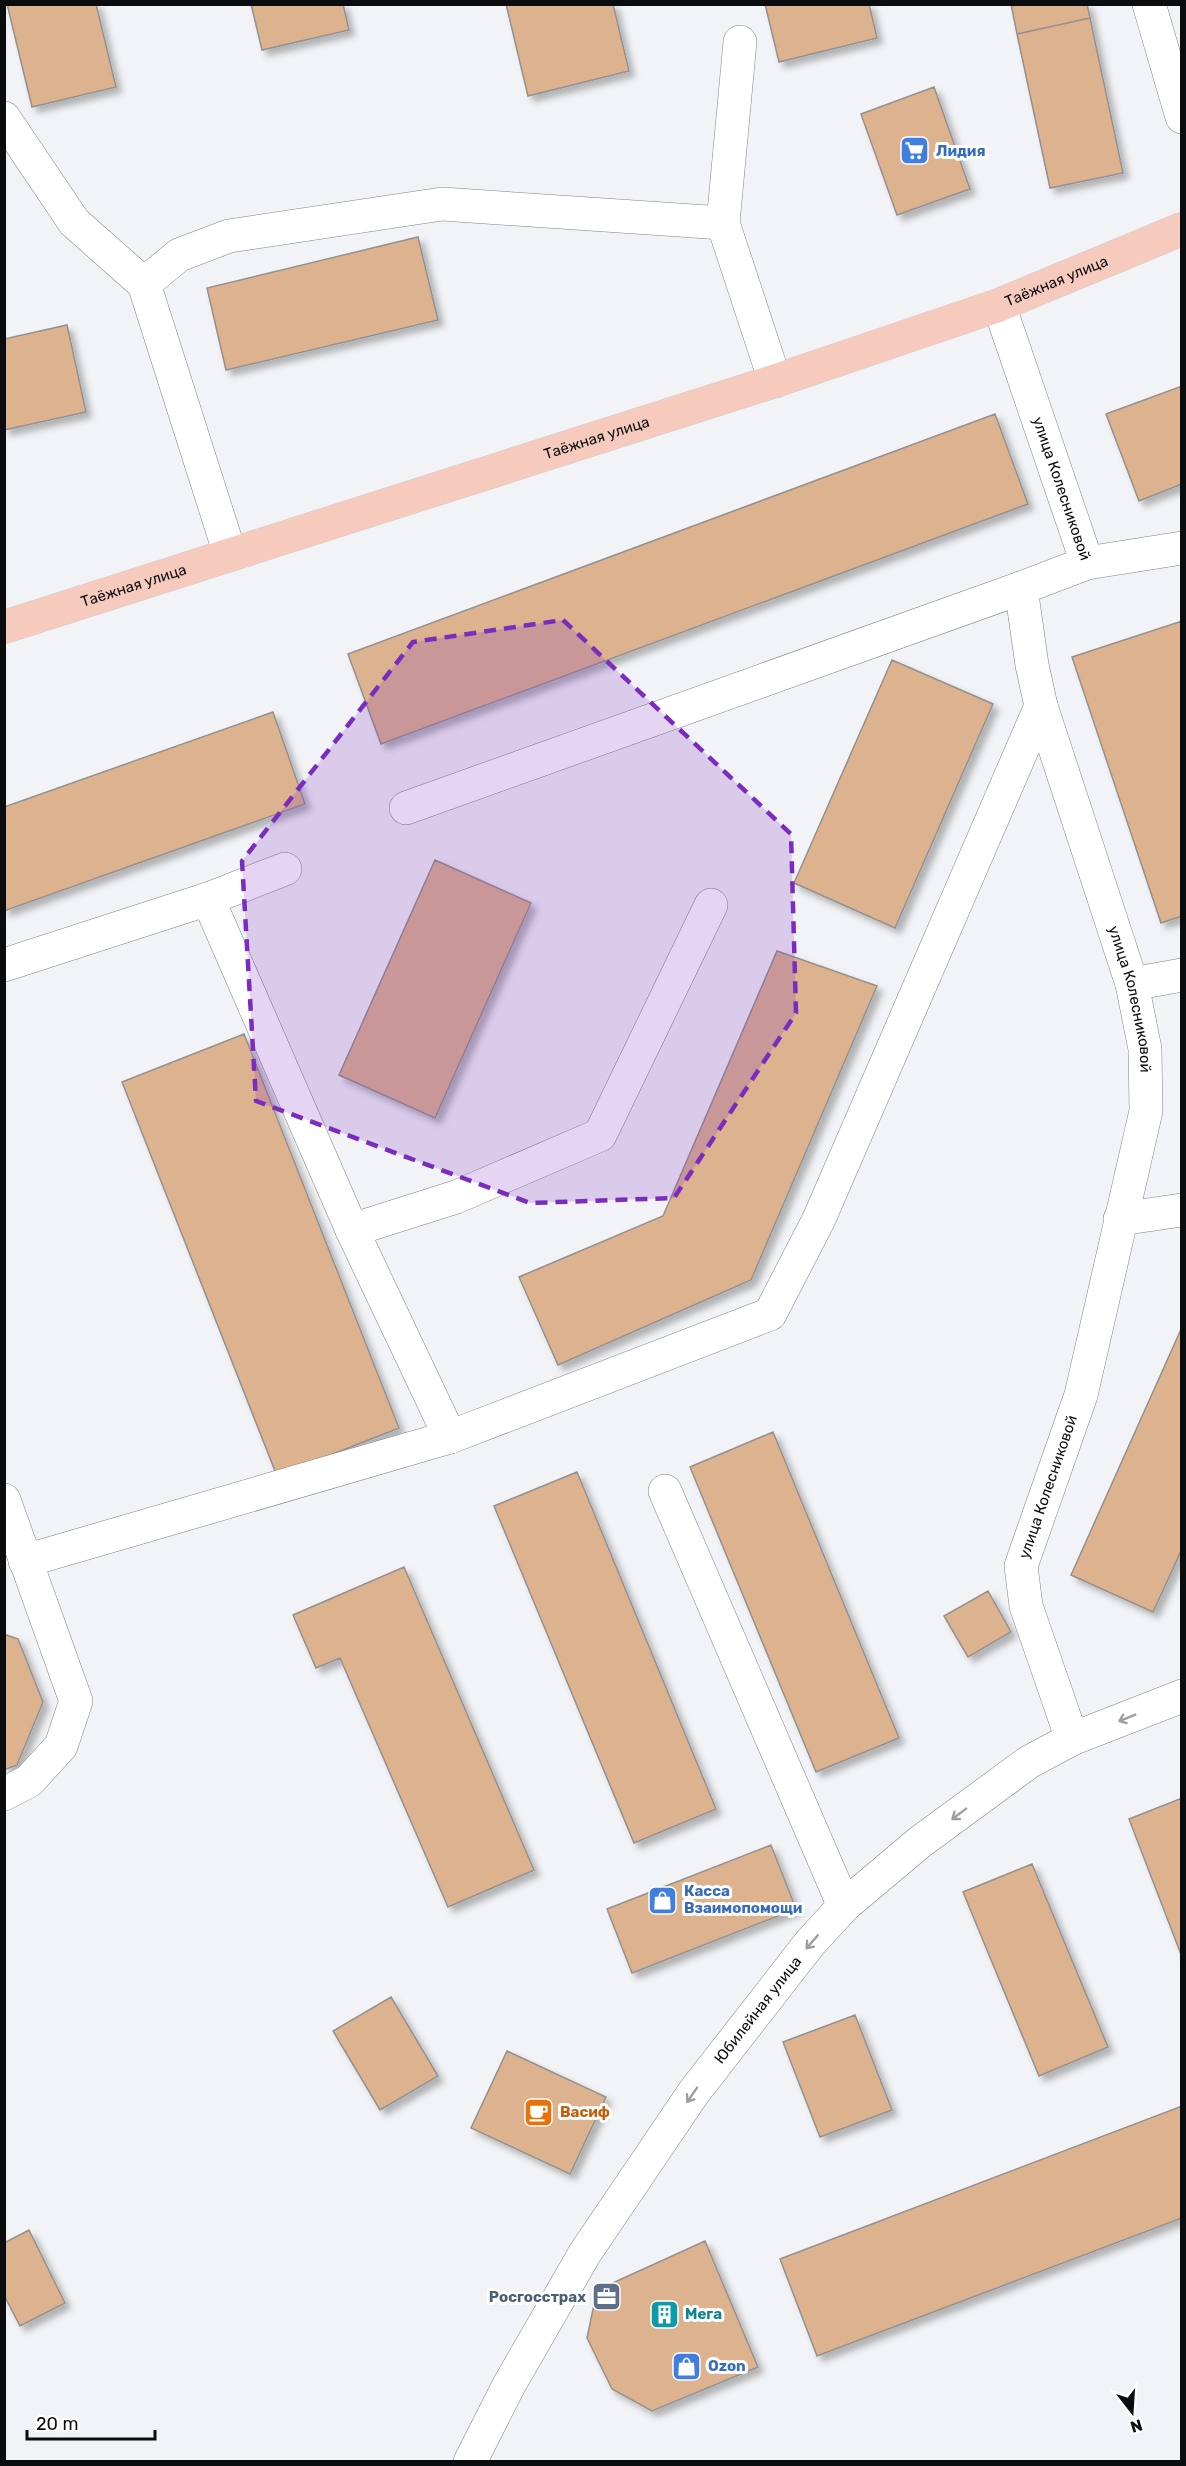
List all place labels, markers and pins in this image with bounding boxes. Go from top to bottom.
supermarket icon: Лидия [899,135,931,167]
place label: Лидия [936,142,986,160]
place label: Касса Взаимопомощи [684,1882,802,1917]
shop icon: Касса Взаимопомощи [647,1884,679,1916]
cafe icon: Васиф [523,2096,555,2128]
place label: Васиф [560,2103,610,2121]
office icon: Росгосстрах [591,2281,623,2313]
place label: Росгосстрах [489,2288,586,2306]
building icon: Мега [648,2298,680,2330]
place label: Мега [685,2305,722,2323]
shop icon: Ozon [671,2350,703,2382]
place label: Ozon [708,2357,746,2375]

